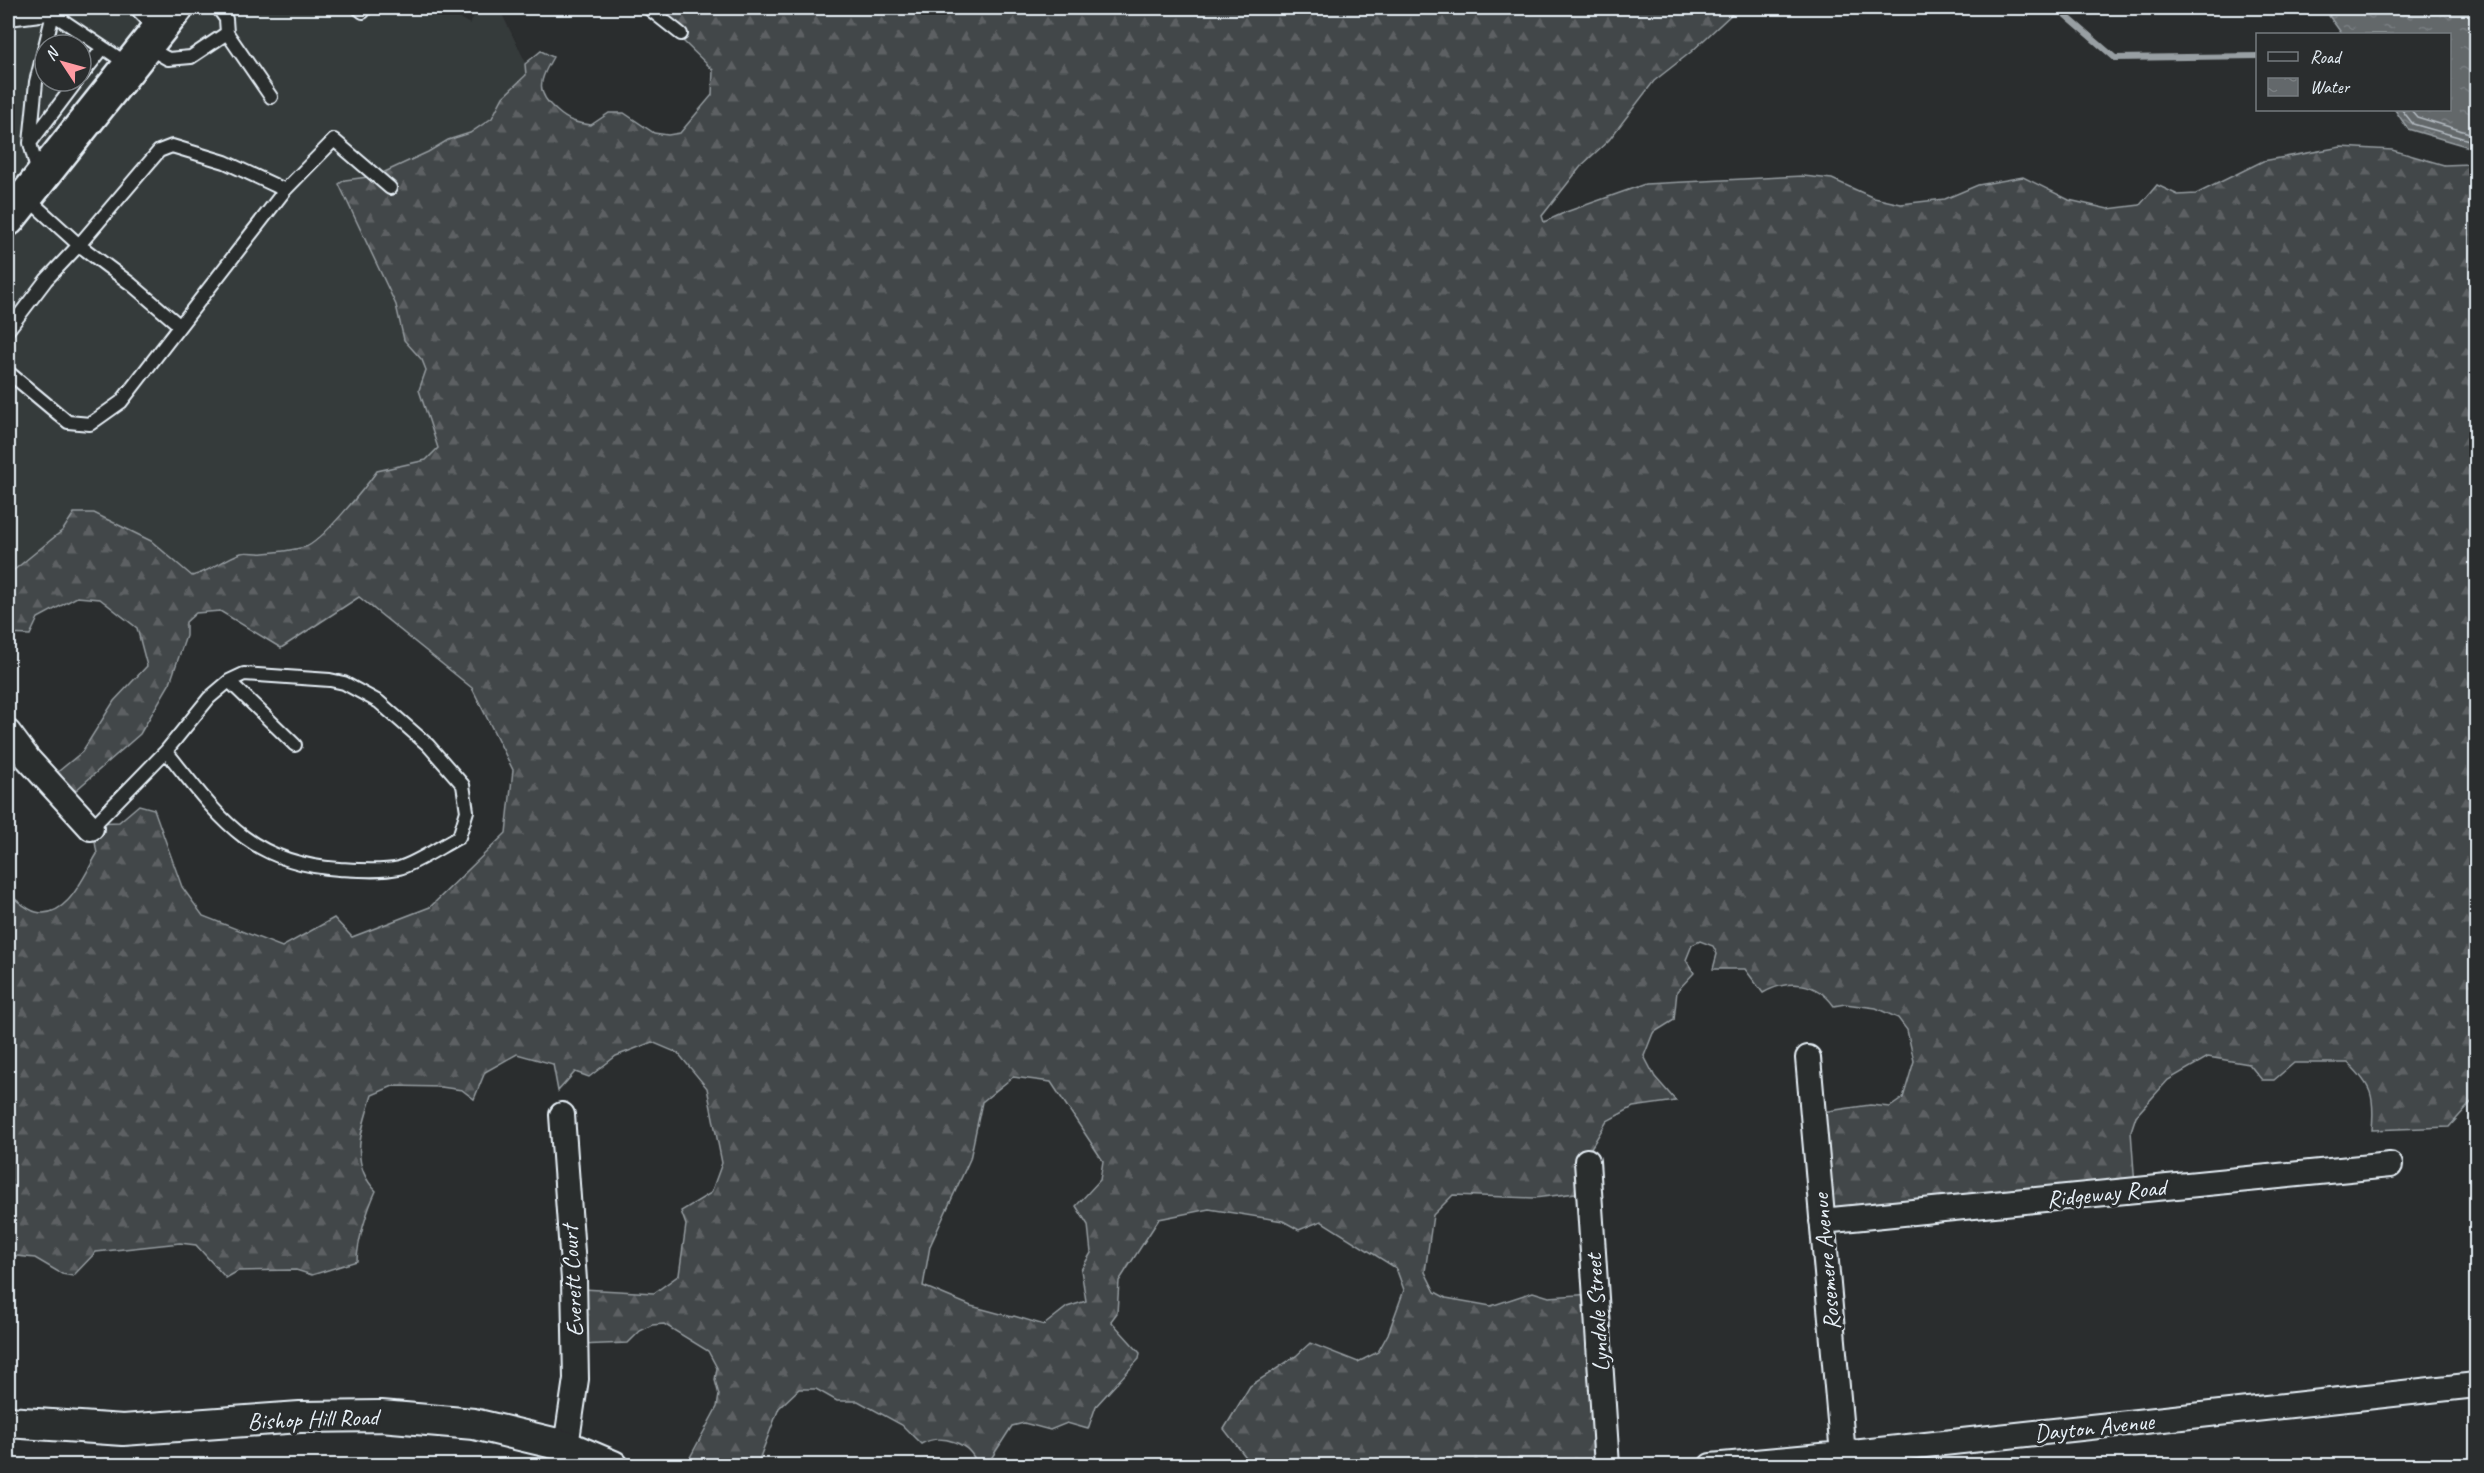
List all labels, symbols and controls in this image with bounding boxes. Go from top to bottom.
north arrow [33,33,93,93]
legend [2256,33,2451,111]
text: N [41,42,64,65]
text: Road [2310,46,2343,68]
text: Water [2310,76,2351,98]
street label: Ridgeway Road [2045,1171,2171,1214]
street label: Rosemere Avenue [1805,1190,1847,1332]
street label: Everett Court [554,1221,590,1338]
street label: Lyndale Street [1578,1251,1616,1373]
street label: Bishop Hill Road [247,1402,383,1436]
street label: Dayton Avenue [2033,1406,2158,1448]

